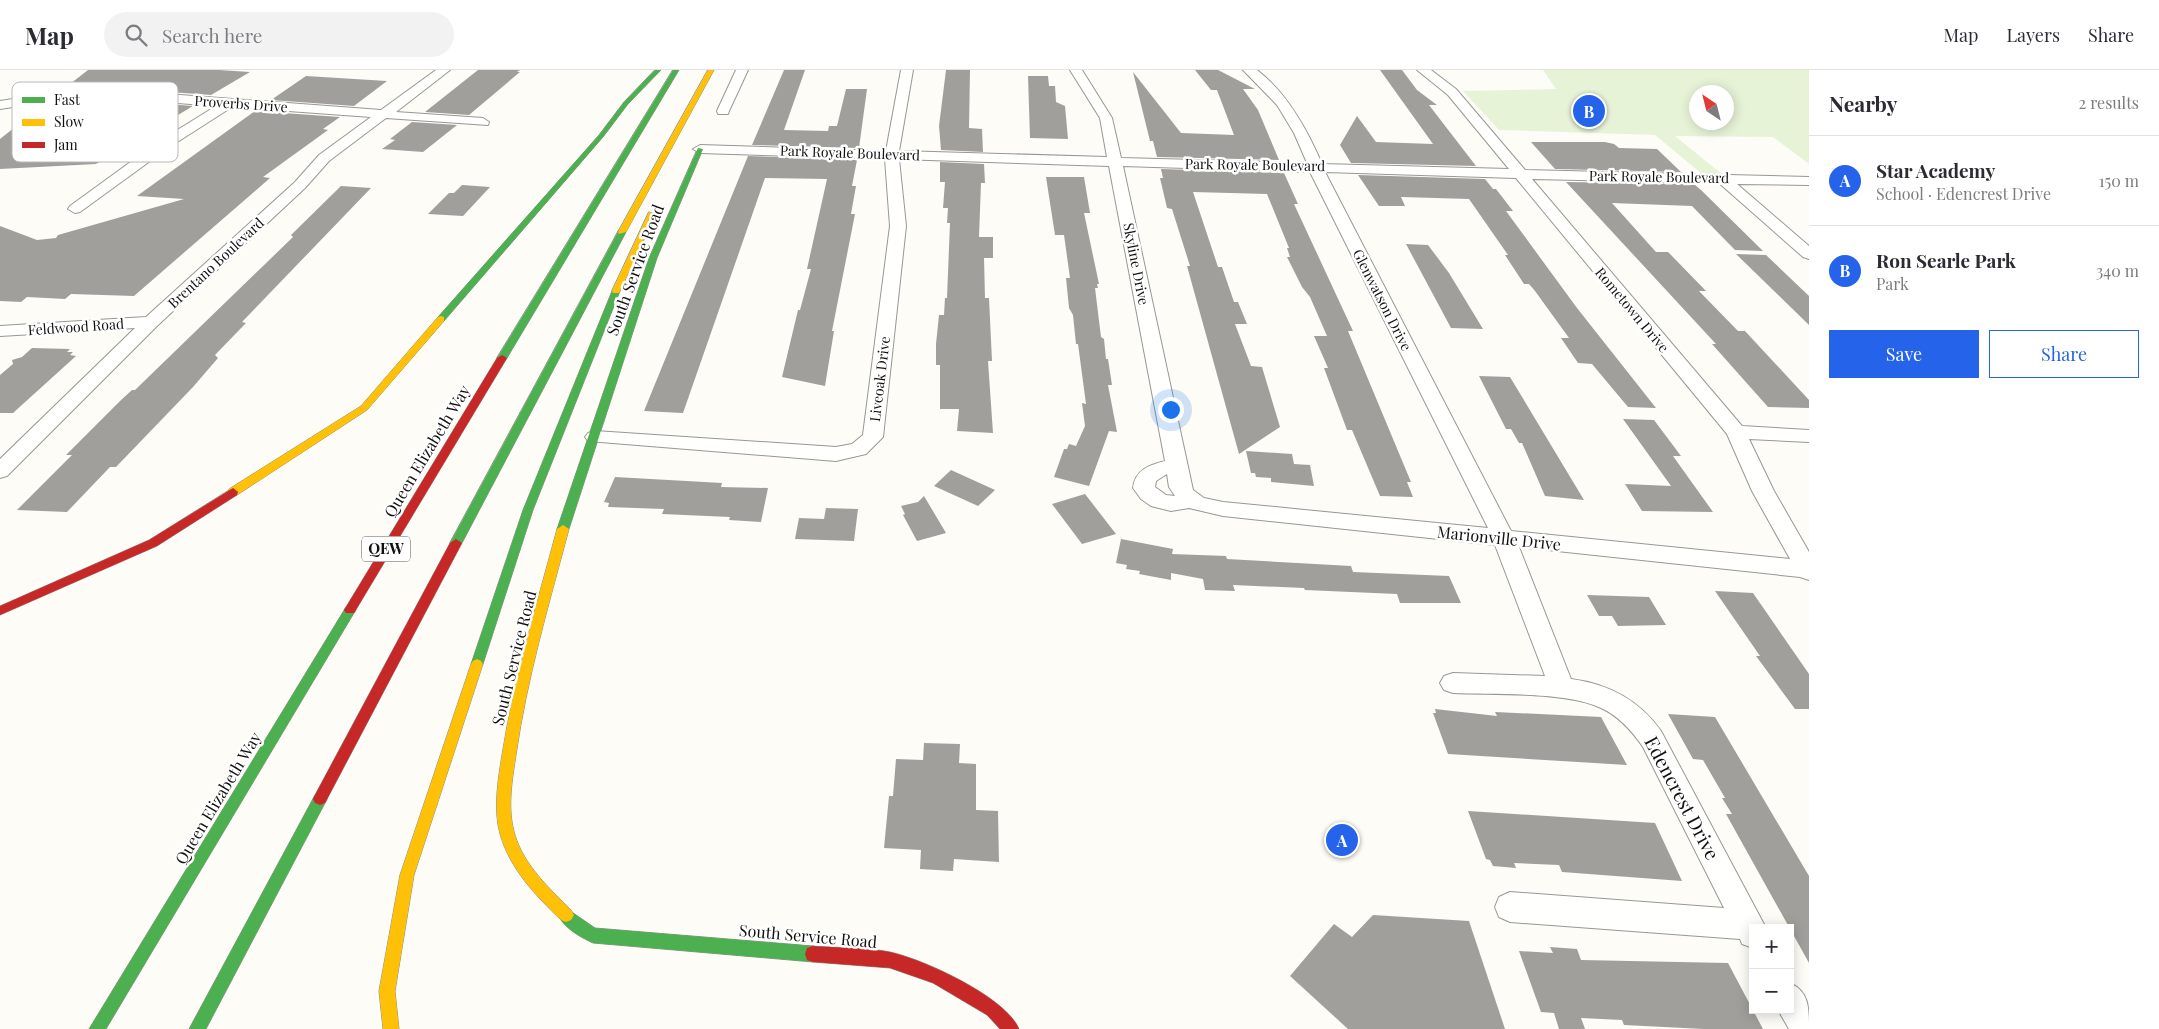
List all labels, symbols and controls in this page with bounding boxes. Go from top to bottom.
search box [104,12,454,57]
text: Map [25,19,74,51]
icon: search [122,21,150,49]
text: Search here [162,22,262,48]
text: Map [1943,23,1978,47]
text: Layers [2006,23,2060,47]
text: Share [2088,23,2134,47]
legend [12,82,178,162]
north arrow [1689,85,1734,130]
text: Nearby [1829,89,1898,117]
text: Fast [54,90,81,109]
street label: Proverbs Drive [194,91,288,116]
pin: B [1573,92,1605,130]
text: 2 results [2079,92,2139,113]
text: Slow [54,112,84,131]
text: Jam [53,135,78,154]
street label: Park Royale Boulevard [780,141,920,164]
street label: Park Royale Boulevard [1185,154,1325,175]
text: Star Academy [1876,157,1995,183]
street label: Park Royale Boulevard [1589,166,1729,187]
text: A [1840,170,1850,191]
text: 150 m [2099,170,2139,191]
text: School · Edencrest Drive [1876,183,2051,204]
street label: South Service Road [601,201,668,338]
street label: Brentano Boulevard [164,213,268,312]
street label: Skyline Drive [1119,221,1154,307]
street label: Glenwatson Drive [1349,246,1416,354]
text: Ron Searle Park [1876,247,2016,273]
text: B [1840,260,1850,281]
text: 340 m [2096,260,2139,281]
street label: Rometown Drive [1591,263,1674,356]
text: Park [1876,273,1909,294]
street label: Feldwood Road [27,314,125,339]
button: Save [1829,330,1979,378]
button: Share [1989,330,2139,378]
street label: Liveoak Drive [865,335,894,423]
street label: Queen Elizabeth Way [379,381,474,521]
your location [1158,397,1184,423]
street label: Marionville Drive [1436,521,1562,554]
road number: QEW [362,536,410,562]
street label: South Service Road [487,588,540,728]
street label: Queen Elizabeth Way [170,728,265,868]
street label: Edencrest Drive [1639,731,1726,864]
pin: A [1326,821,1358,859]
street label: South Service Road [738,919,878,952]
map controls [1749,924,1794,1014]
button: + [1749,924,1794,969]
button: − [1749,969,1794,1014]

